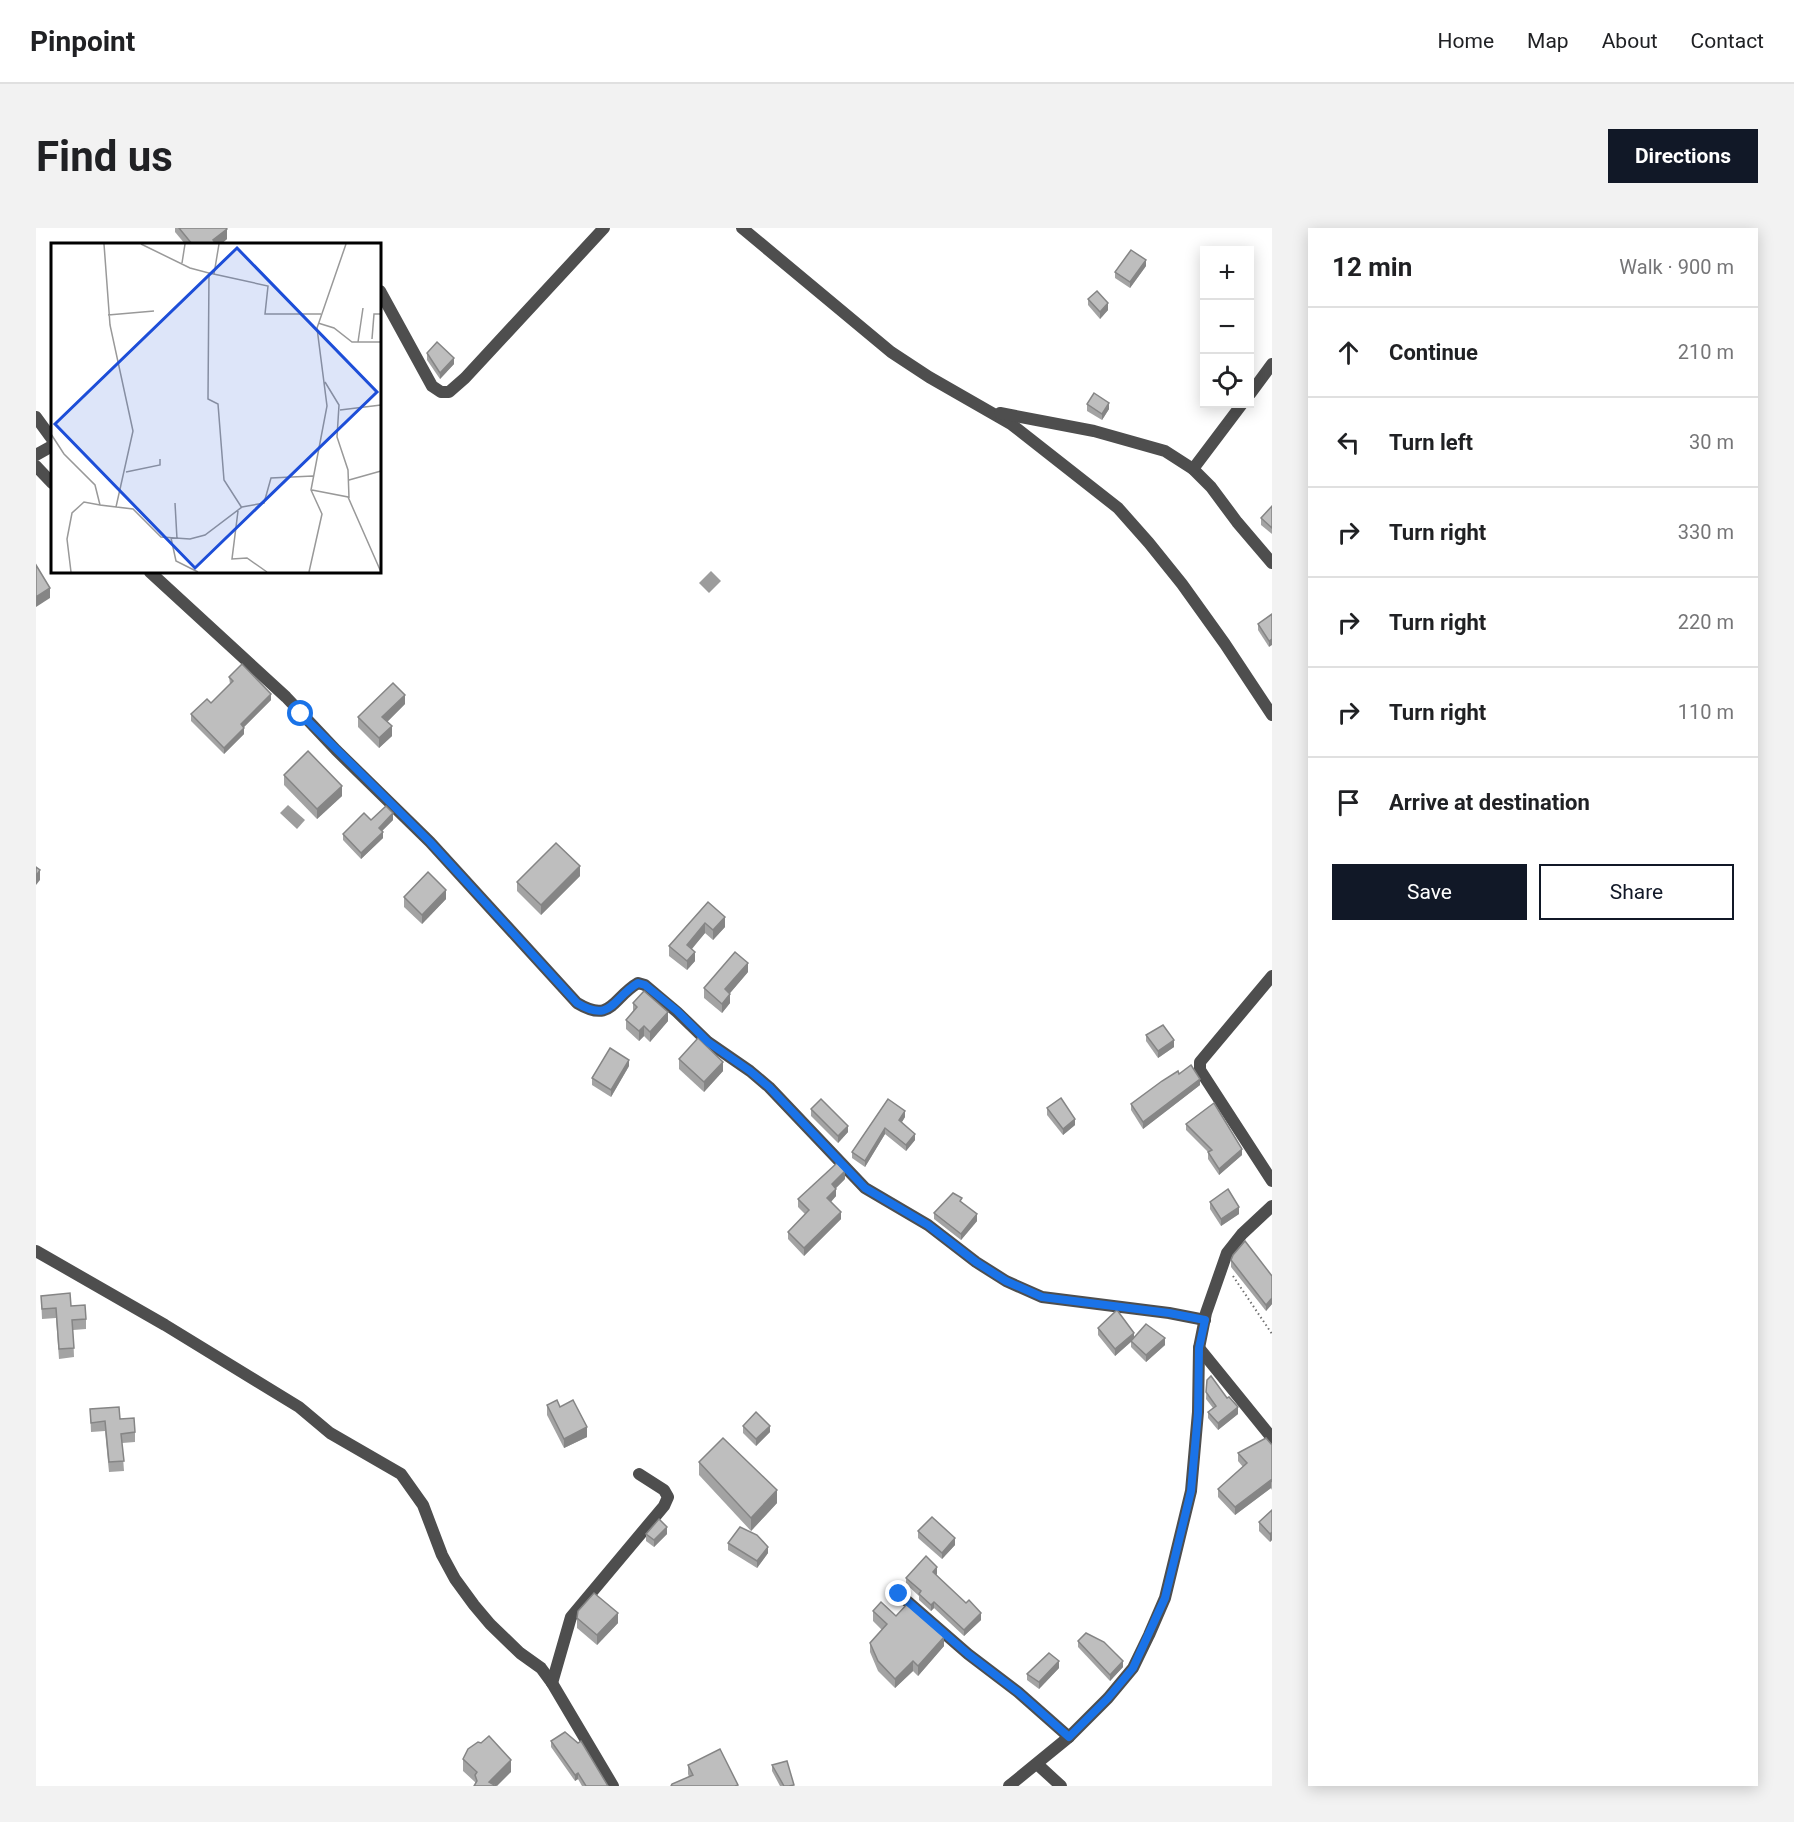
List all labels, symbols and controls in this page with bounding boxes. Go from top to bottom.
text: Pinpoint [30,25,135,58]
text: Home [1438,29,1494,53]
text: Map [1527,29,1569,53]
text: About [1602,29,1658,53]
text: Contact [1691,29,1764,53]
button: Directions [1608,129,1758,183]
text: Find us [36,132,173,181]
inset map [51,243,381,573]
map controls [1200,246,1254,408]
button: + [1200,246,1254,300]
text: 12 min [1332,252,1412,282]
text: Walk · 900 m [1619,255,1734,279]
button: − [1200,300,1254,354]
icon: ahead [1332,336,1365,369]
text: Continue [1389,340,1478,365]
text: 210 m [1678,340,1734,364]
button: locate [1200,354,1254,408]
icon: left [1332,426,1365,459]
text: Turn left [1389,430,1473,455]
text: 30 m [1689,430,1734,454]
icon: right [1332,516,1365,549]
text: Turn right [1389,520,1486,545]
text: 330 m [1678,520,1734,544]
icon: right [1332,606,1365,639]
text: Turn right [1389,610,1486,635]
text: 220 m [1678,610,1734,634]
icon: right [1332,696,1365,729]
route start [287,700,313,726]
text: Turn right [1389,700,1486,725]
text: 110 m [1678,700,1734,724]
icon: arrive [1332,786,1365,819]
text: Arrive at destination [1389,790,1590,815]
button: Save [1332,864,1527,920]
button: Share [1539,864,1734,920]
route end [885,1580,911,1606]

